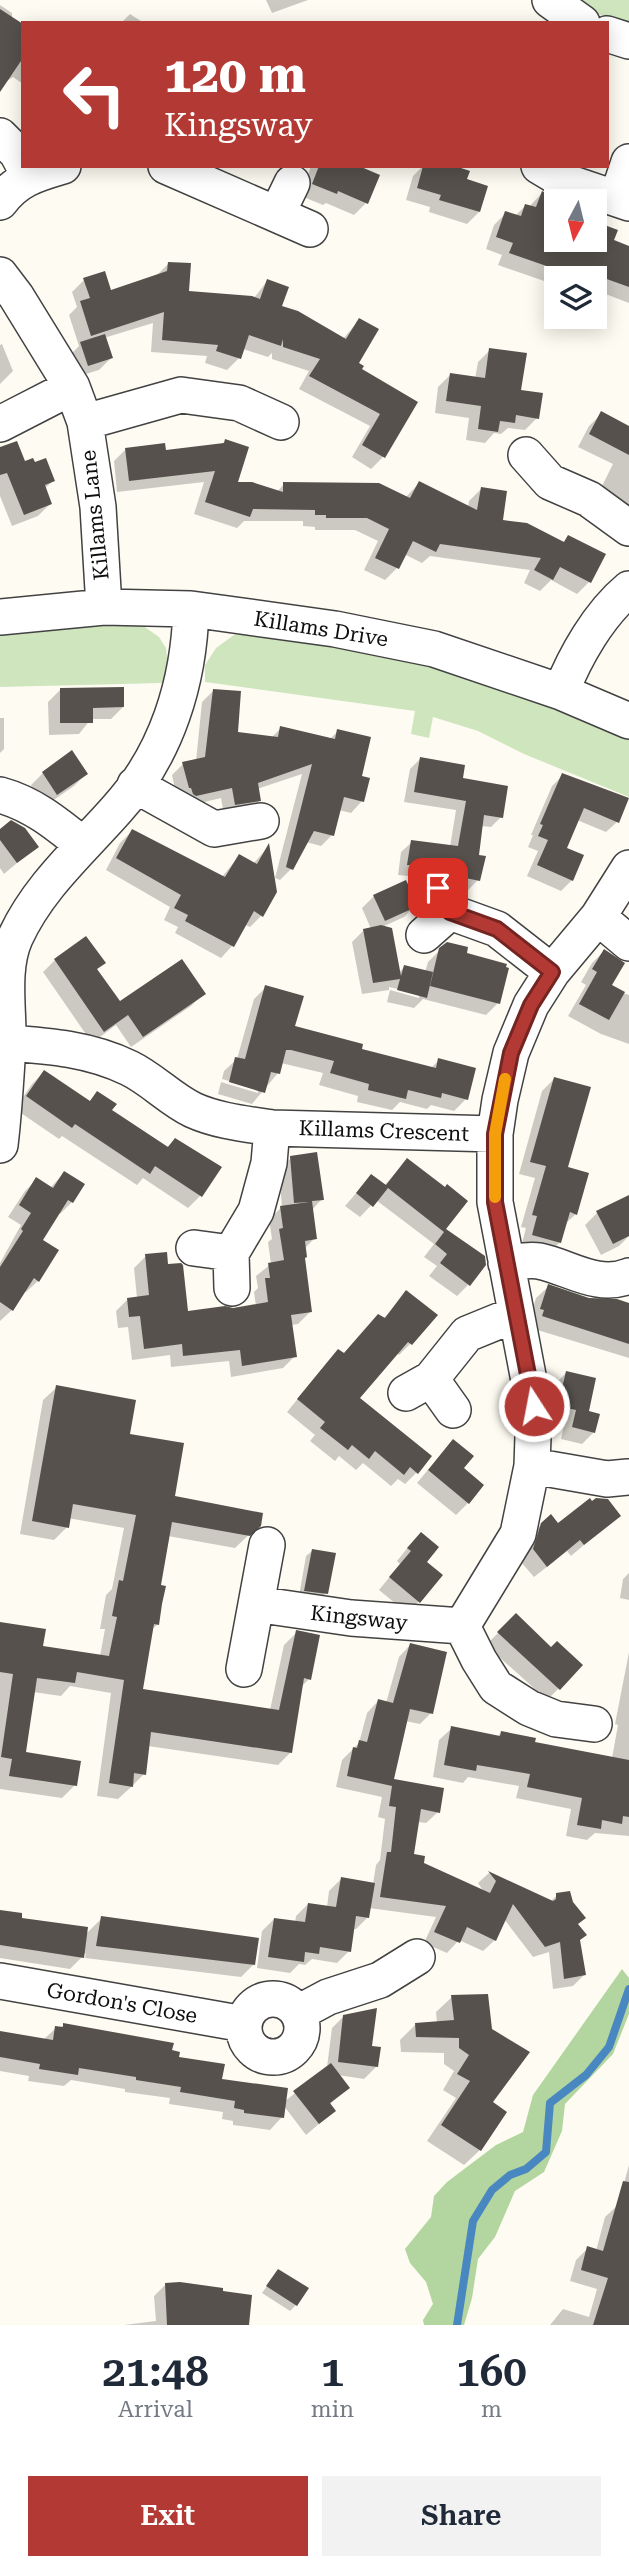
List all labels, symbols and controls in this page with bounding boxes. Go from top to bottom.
text: 120 m [164,47,306,104]
icon: left [49,49,140,140]
text: Kingsway [164,106,313,144]
north arrow [544,189,607,252]
map controls [544,189,607,329]
button: layers [544,266,607,329]
street label: Killams Lane [76,449,114,581]
street label: Killams Drive [252,607,390,651]
pin [408,858,468,918]
icon: arrive [419,869,457,907]
street label: Killams Crescent [298,1116,470,1146]
position arrow [497,1369,571,1443]
street label: Kingsway [309,1601,409,1635]
street label: Gordon's Close [45,1978,199,2028]
text: 21:48 [102,2347,209,2396]
text: 1 [321,2347,344,2396]
text: 160 [456,2347,527,2396]
text: Arrival [118,2396,193,2423]
text: min [311,2396,354,2423]
text: m [481,2396,502,2423]
button: Exit [28,2476,308,2556]
button: Share [322,2476,601,2556]

